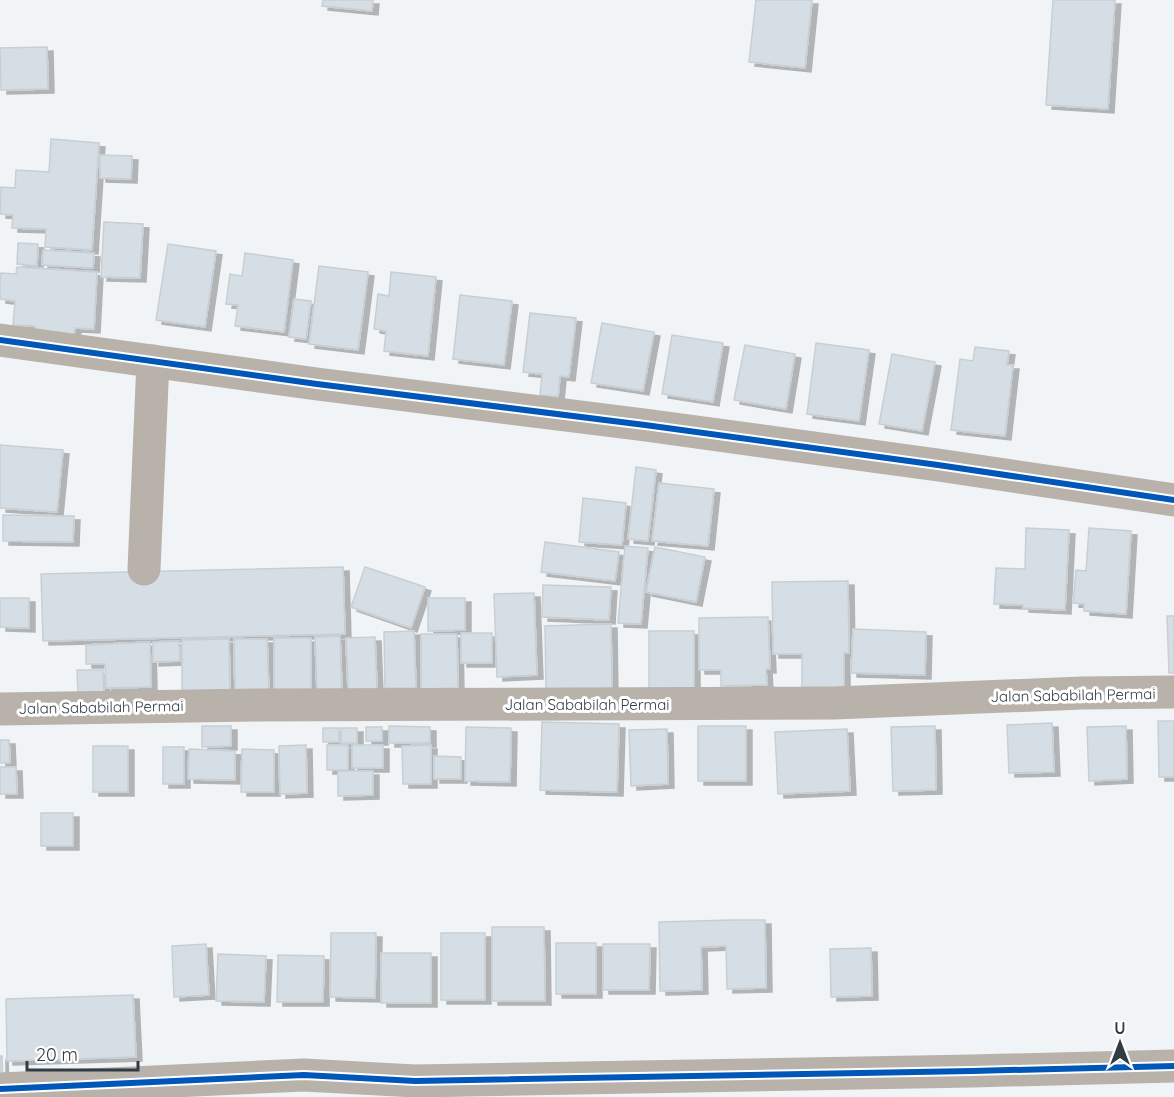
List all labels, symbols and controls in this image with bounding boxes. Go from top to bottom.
street label: Jalan Sababilah Permai [990,684,1156,706]
street label: Jalan Sababilah Permai [504,695,670,714]
street label: Jalan Sababilah Permai [18,696,184,718]
north arrow [1090,1013,1150,1073]
text: U [1114,1018,1126,1038]
scale bar [27,1034,138,1072]
text: 20 m [36,1043,78,1066]

